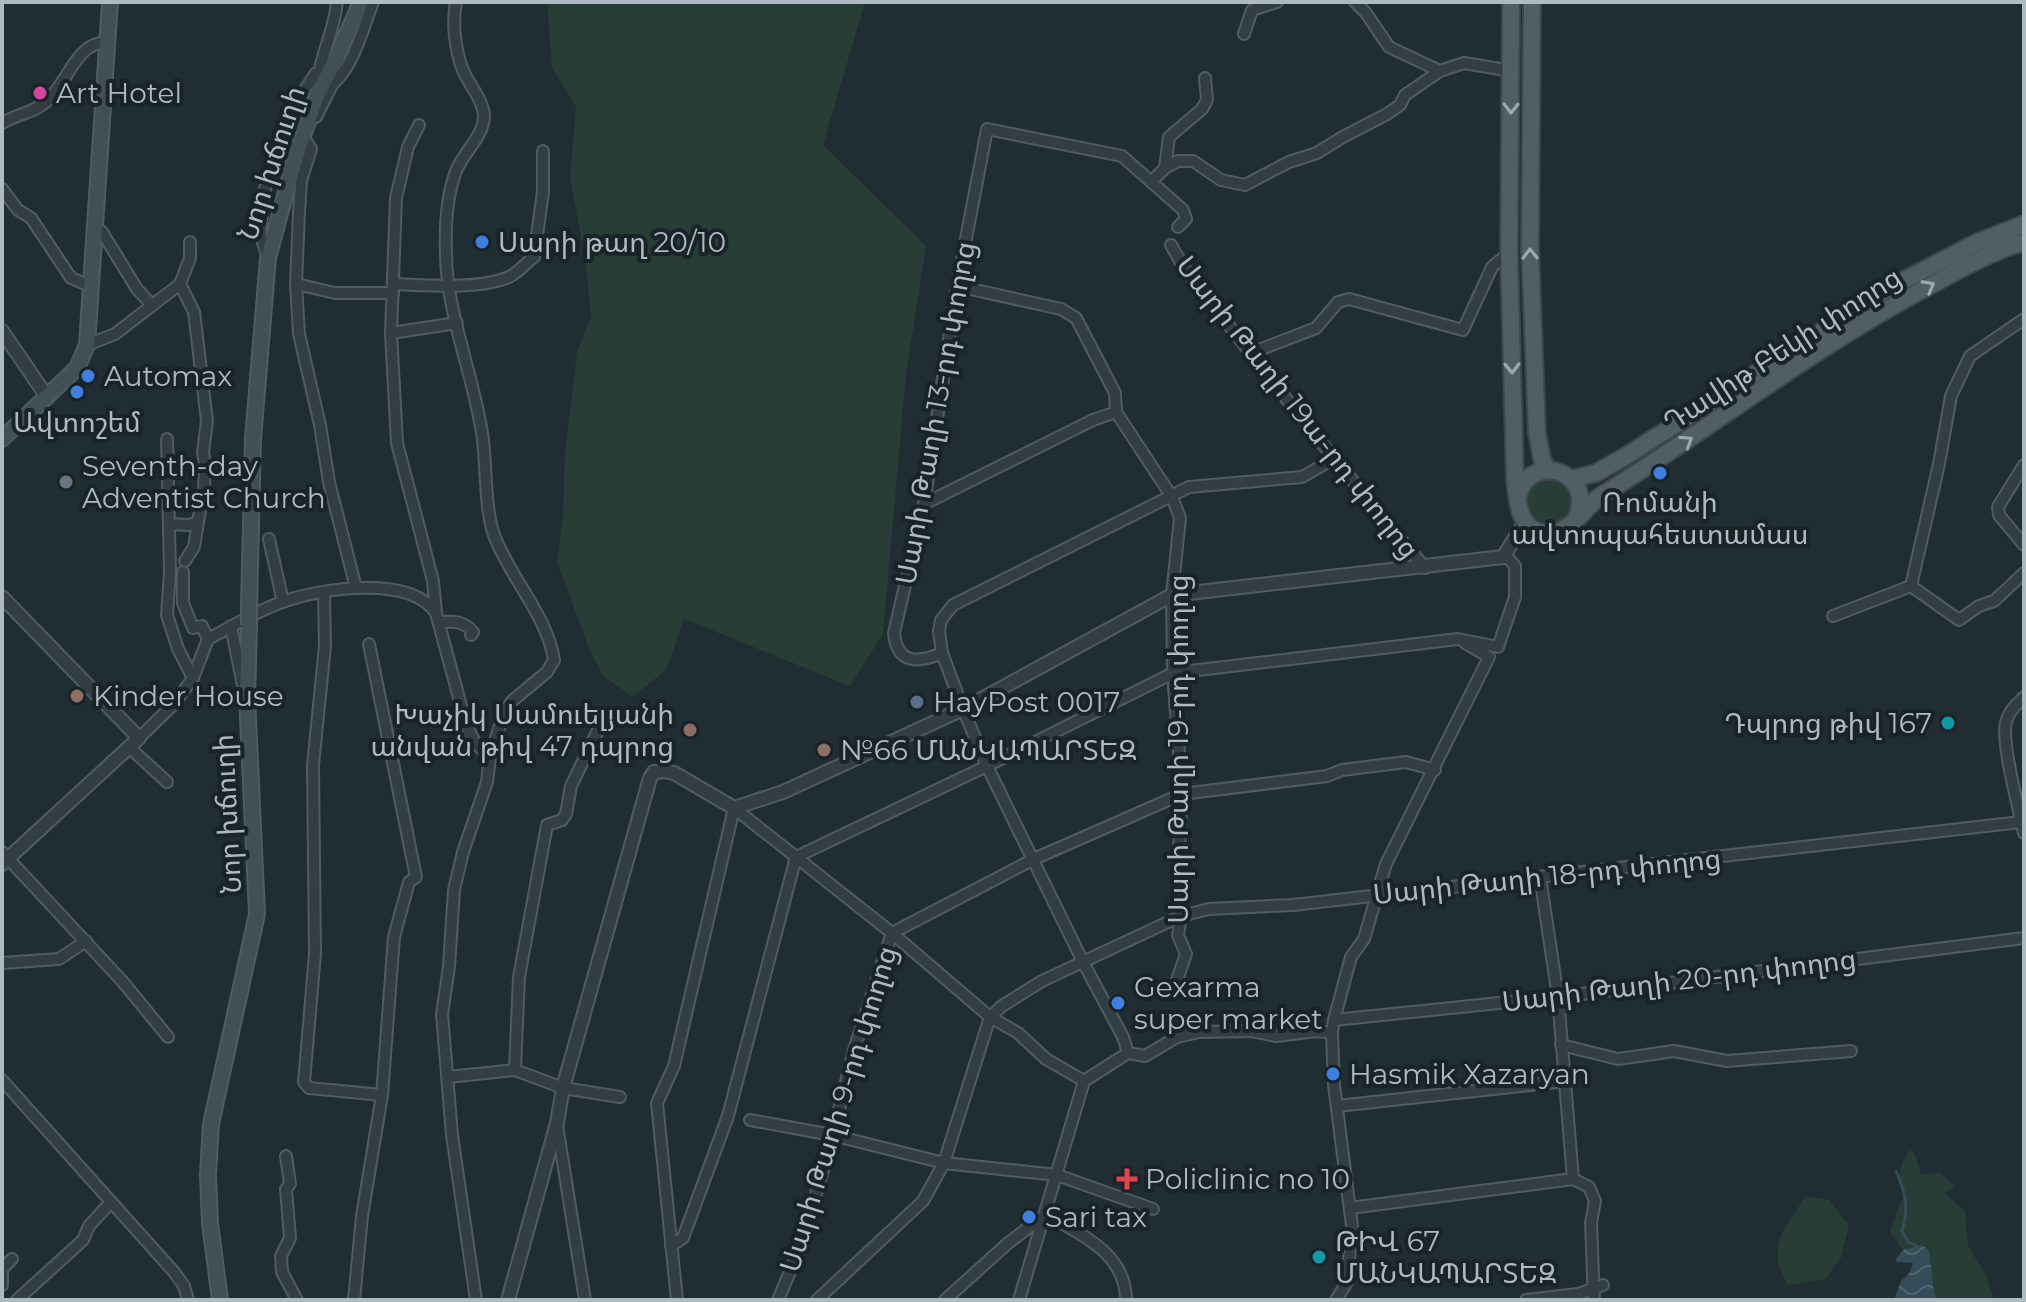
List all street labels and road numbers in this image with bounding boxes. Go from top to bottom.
street label: Նոր խճուղի [230,82,312,244]
street label: Սարի Թաղի 13-րդ փողոց [888,239,982,587]
street label: Սարի Թաղի 19ա-րդ փողոց [1169,249,1427,565]
street label: Դավիթ Բեկի փողոց [1657,259,1907,439]
street label: Սարի Թաղի 19-րդ փողոց [1161,574,1195,924]
street label: Նոր խճուղի [206,733,248,895]
street label: Սարի Թաղի 18-րդ փողոց [1371,841,1723,911]
street label: Սարի Թաղի 20-րդ փողոց [1500,941,1858,1019]
street label: Սարի Թաղի 9-րդ փողոց [772,942,904,1276]

